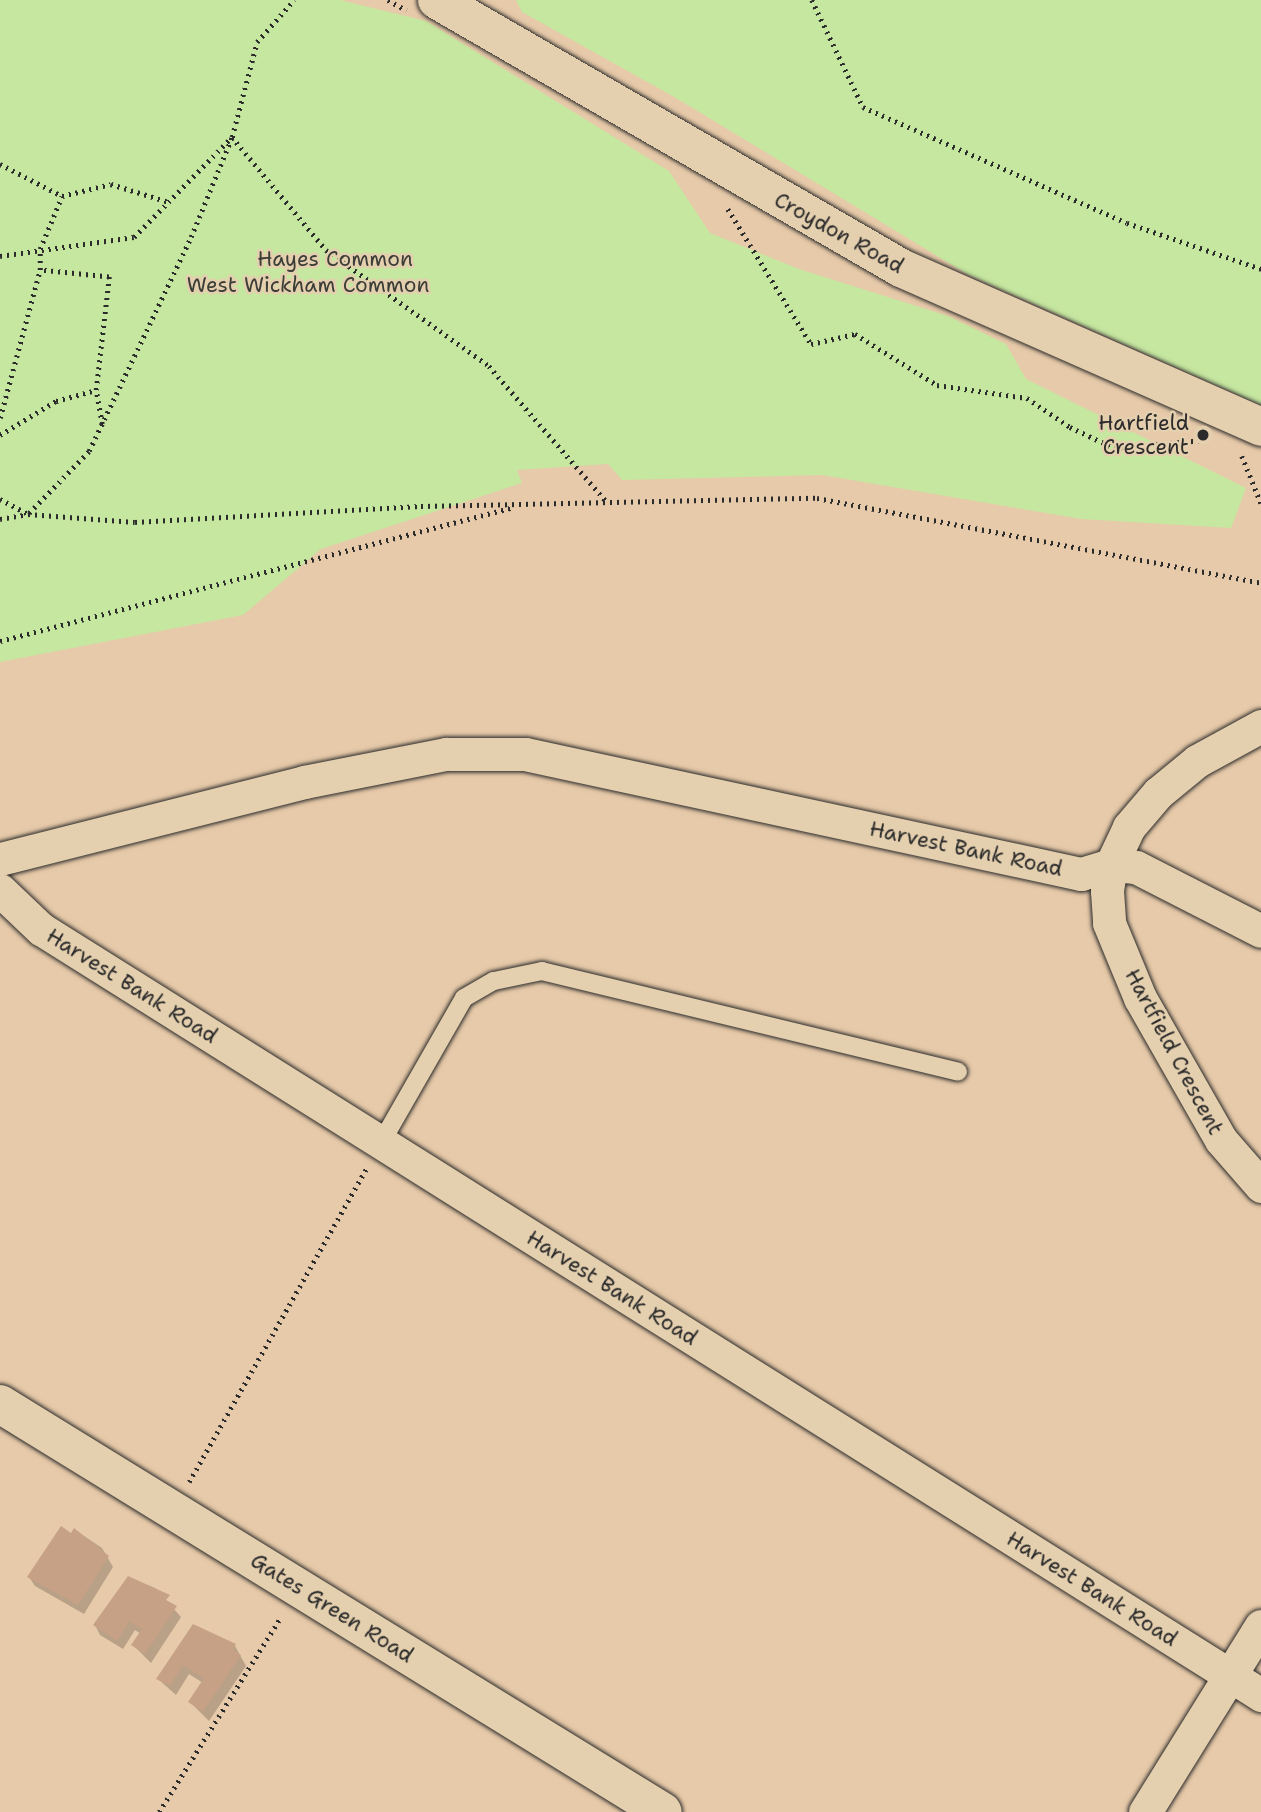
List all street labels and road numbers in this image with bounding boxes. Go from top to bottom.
street label: Croydon Road [770,187,908,279]
street label: Harvest Bank Road [867,816,1065,882]
street label: Harvest Bank Road [42,923,222,1049]
street label: Hartfield Crescent [1120,965,1228,1139]
street label: Harvest Bank Road [522,1225,702,1351]
street label: Harvest Bank Road [1002,1526,1182,1652]
street label: Gates Green Road [246,1548,418,1668]

